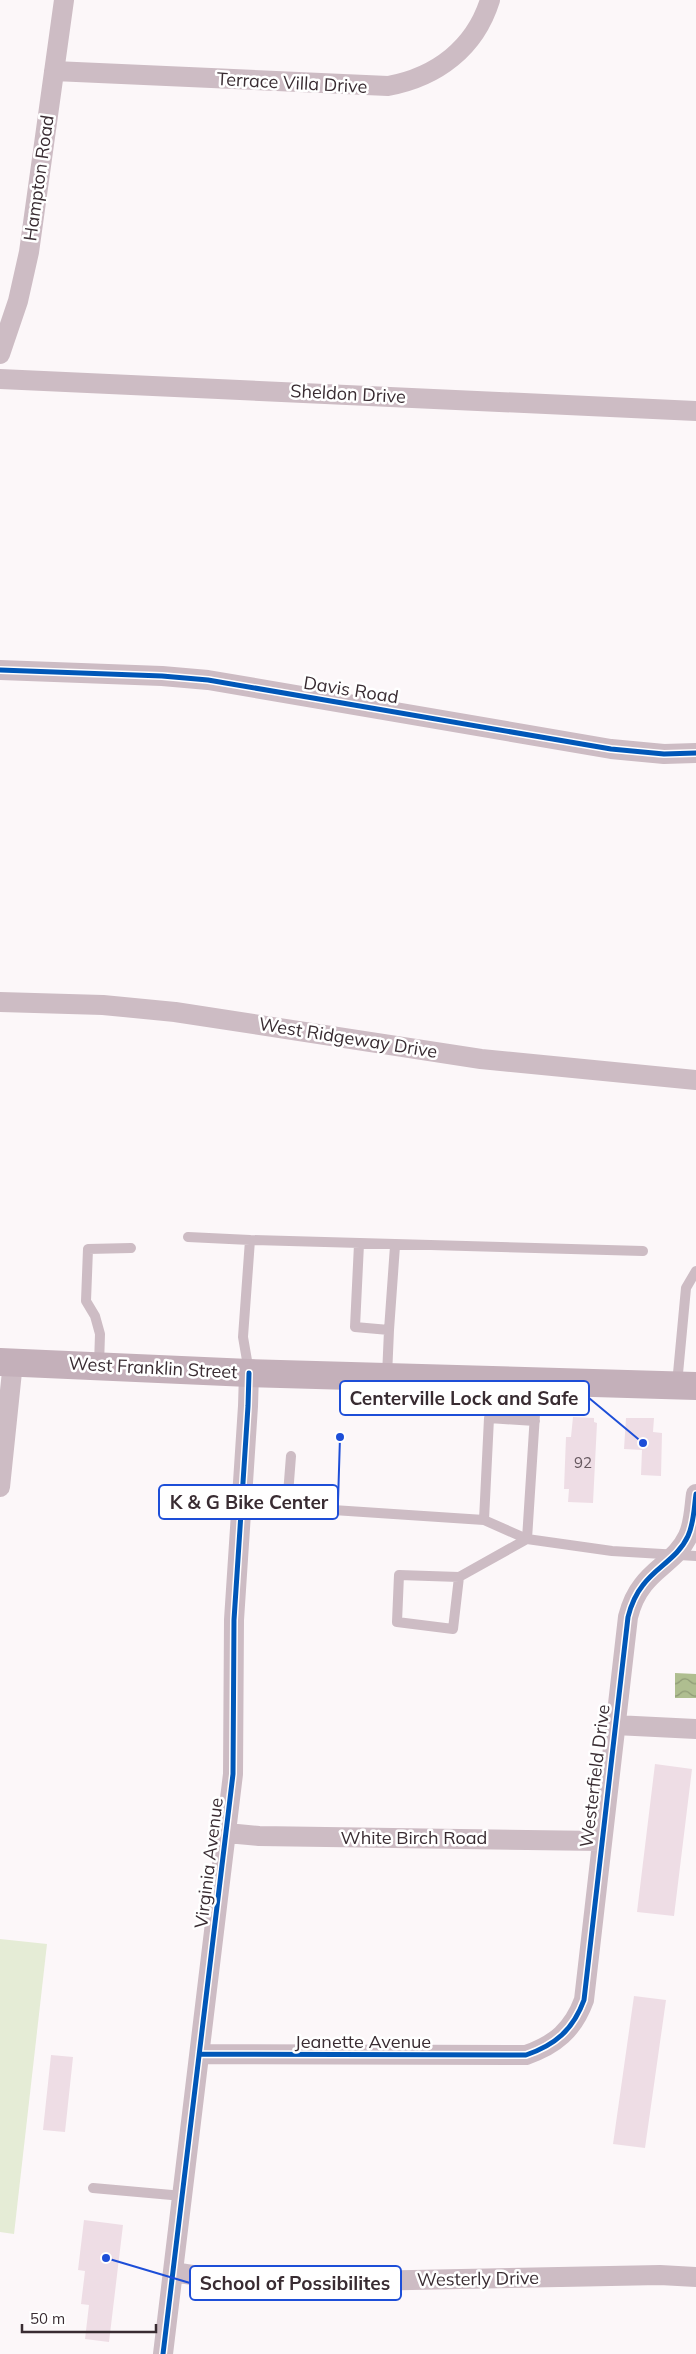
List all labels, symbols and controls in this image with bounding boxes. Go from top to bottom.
street label: Terrace Villa Drive [216,67,368,98]
street label: Hampton Road [18,113,59,242]
street label: Sheldon Drive [290,379,406,408]
street label: Davis Road [302,671,400,708]
street label: West Ridgeway Drive [257,1012,439,1063]
street label: West Franklin Street [68,1352,238,1383]
callout: Centerville Lock and Safe [340,1381,589,1415]
text: Centerville Lock and Safe [349,1386,579,1410]
house number: 92 [574,1453,592,1472]
callout: K & G Bike Center [159,1485,338,1519]
text: K & G Bike Center [170,1490,329,1514]
street label: Westerfield Drive [574,1703,615,1849]
street label: Virginia Avenue [189,1796,228,1930]
street label: White Birch Road [341,1826,487,1849]
street label: Jeanette Avenue [295,2030,431,2053]
callout: School of Possibilites [190,2266,401,2300]
street label: Westerly Drive [417,2266,539,2291]
text: School of Possibilites [200,2271,390,2295]
scale bar [22,2302,156,2334]
text: 50 m [30,2309,65,2328]

